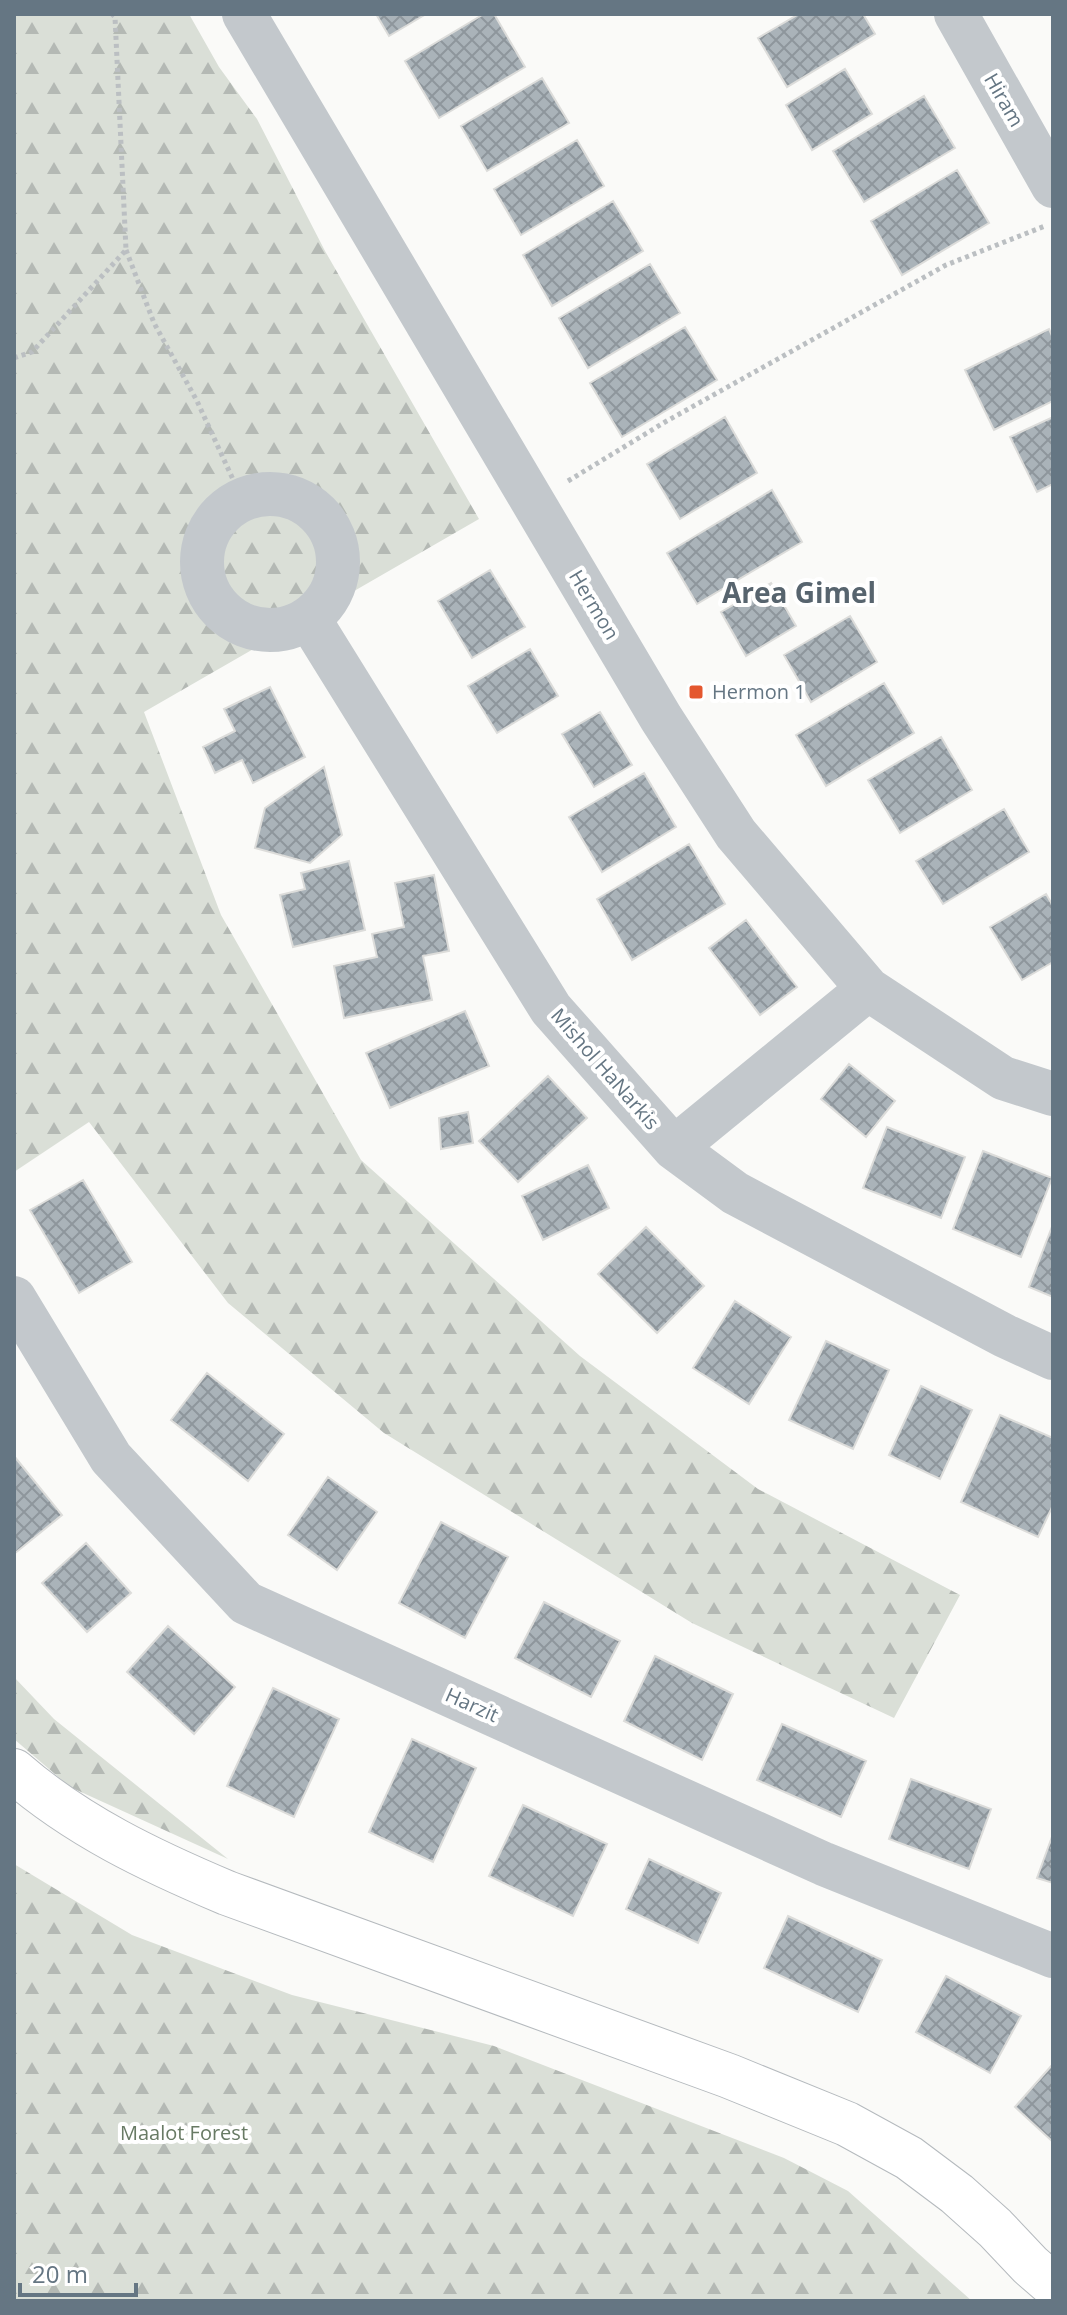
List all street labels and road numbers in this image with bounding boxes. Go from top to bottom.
street label: Hiram [978,68,1031,131]
street label: Hermon [563,565,626,645]
street label: Mishol HaNarkis [545,1002,666,1135]
street label: Harzit [441,1681,503,1728]

